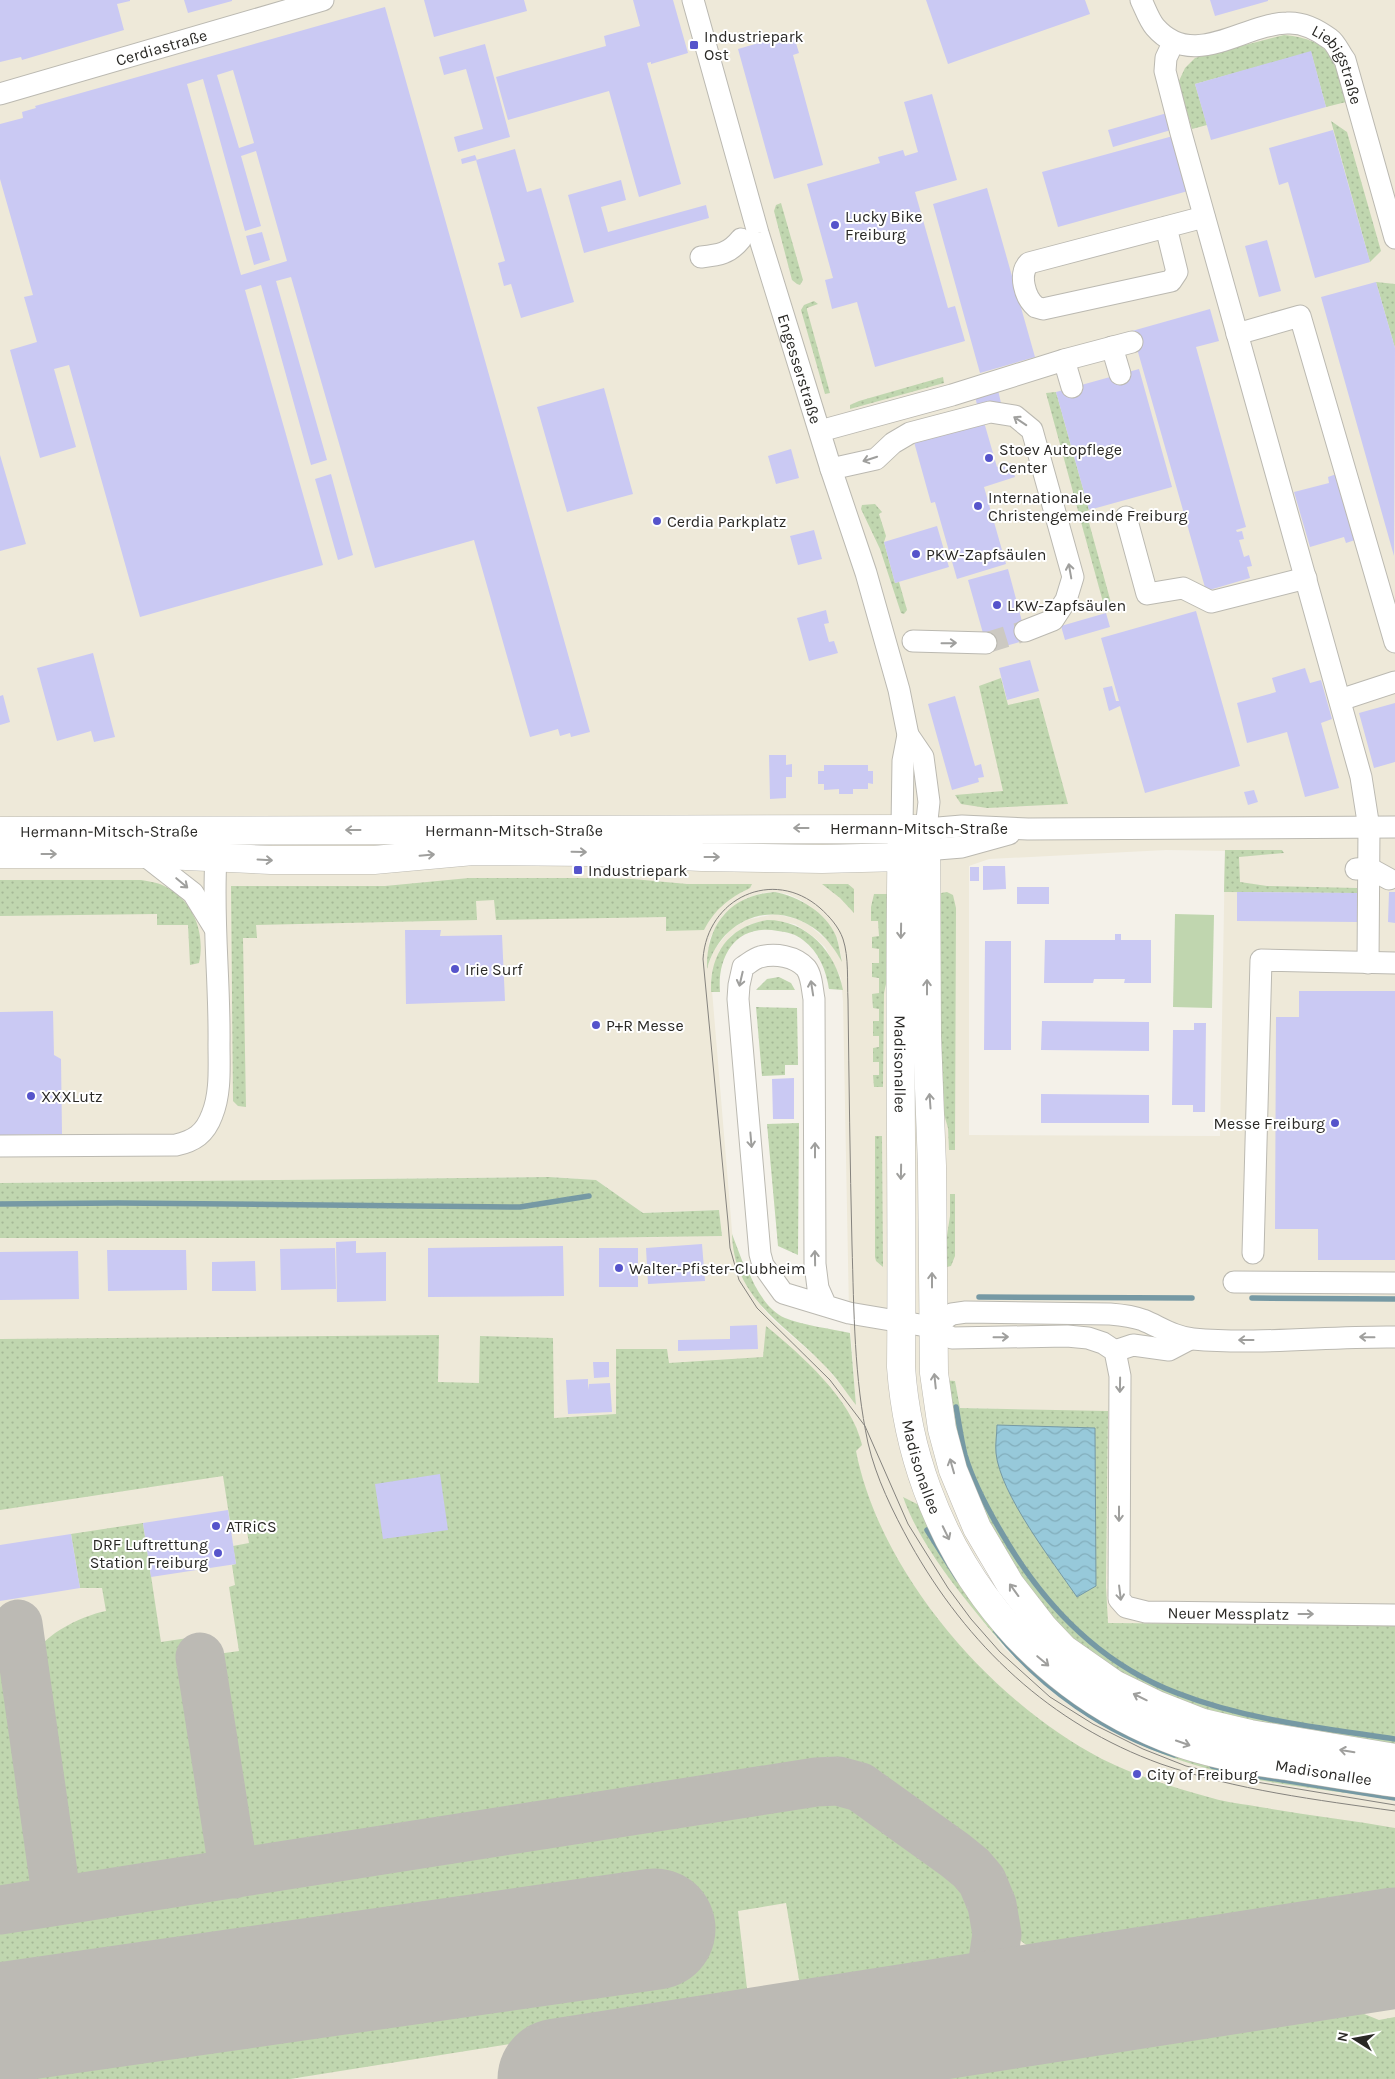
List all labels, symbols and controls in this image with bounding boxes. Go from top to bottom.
street label: Liebigstraße [1309,20,1366,106]
street label: Cerdiastraße [114,25,209,69]
place label: Industriepark Ost [704,27,803,64]
marker: Industriepark Ost [688,39,700,51]
place label: Lucky Bike Freiburg [845,207,922,244]
marker: Lucky Bike Freiburg [829,219,841,231]
street label: Engesserstraße [774,312,826,426]
one-way arrow [1013,415,1027,426]
place label: Stoev Autopflege Center [999,440,1122,477]
marker: Stoev Autopflege Center [983,452,995,464]
one-way arrow [863,455,878,464]
place label: Internationale Christengemeinde Freiburg [988,488,1188,525]
marker: Internationale Christengemeinde Freiburg [972,500,984,512]
place label: Cerdia Parkplatz [667,512,786,531]
marker: Cerdia Parkplatz [651,515,663,527]
place label: PKW-Zapfsäulen [926,545,1046,564]
marker: PKW-Zapfsäulen [910,548,922,560]
one-way arrow [1065,564,1075,580]
place label: LKW-Zapfsäulen [1007,596,1126,615]
marker: LKW-Zapfsäulen [991,599,1003,611]
one-way arrow [941,638,957,648]
street label: Hermann-Mitsch-Straße [830,819,1008,838]
street label: Hermann-Mitsch-Straße [425,820,603,840]
street label: Hermann-Mitsch-Straße [20,821,198,840]
one-way arrow [793,823,810,833]
one-way arrow [346,825,362,835]
one-way arrow [570,847,587,857]
one-way arrow [40,849,56,859]
one-way arrow [419,850,435,860]
one-way arrow [703,852,719,862]
one-way arrow [256,855,272,864]
place label: Industriepark [588,861,687,880]
marker: Industriepark [572,864,584,876]
one-way arrow [176,878,189,889]
one-way arrow [896,923,905,939]
place label: Irie Surf [465,960,523,979]
marker: Irie Surf [449,963,461,975]
one-way arrow [736,970,745,986]
one-way arrow [807,980,817,996]
one-way arrow [922,980,932,996]
street label: Madisonallee [891,1015,910,1113]
place label: P+R Messe [606,1016,684,1035]
marker: P+R Messe [590,1019,602,1031]
place label: XXXLutz [41,1087,103,1106]
marker: XXXLutz [25,1090,37,1102]
one-way arrow [925,1093,934,1109]
place label: Messe Freiburg [1214,1114,1325,1133]
marker: Messe Freiburg [1329,1117,1341,1129]
one-way arrow [746,1132,755,1148]
one-way arrow [810,1143,820,1159]
one-way arrow [896,1163,906,1179]
one-way arrow [811,1251,820,1267]
place label: Walter-Pfister-Clubheim [629,1259,806,1278]
marker: Walter-Pfister-Clubheim [613,1262,625,1274]
one-way arrow [927,1273,937,1289]
one-way arrow [992,1332,1009,1342]
one-way arrow [1359,1332,1376,1342]
one-way arrow [1238,1336,1254,1345]
one-way arrow [930,1373,940,1389]
one-way arrow [1115,1376,1125,1392]
street label: Madisonallee [899,1418,945,1517]
one-way arrow [947,1459,956,1475]
one-way arrow [1114,1506,1124,1522]
place label: ATRiCS [226,1517,277,1536]
marker: ATRiCS [210,1520,222,1532]
one-way arrow [941,1525,951,1540]
place label: DRF Luftrettung Station Freiburg [90,1535,208,1572]
marker: DRF Luftrettung Station Freiburg [212,1547,224,1559]
one-way arrow [1009,1584,1020,1597]
one-way arrow [1115,1584,1125,1600]
street label: Neuer Messplatz [1167,1603,1289,1623]
one-way arrow [1298,1609,1314,1619]
one-way arrow [1037,1656,1050,1667]
one-way arrow [1133,1692,1148,1701]
one-way arrow [1174,1739,1190,1749]
one-way arrow [1339,1745,1355,1755]
street label: Madisonallee [1274,1755,1373,1789]
place label: City of Freiburg [1147,1765,1258,1784]
marker: City of Freiburg [1131,1768,1143,1780]
north arrow [1330,2014,1380,2064]
text: N [1333,2030,1352,2043]

